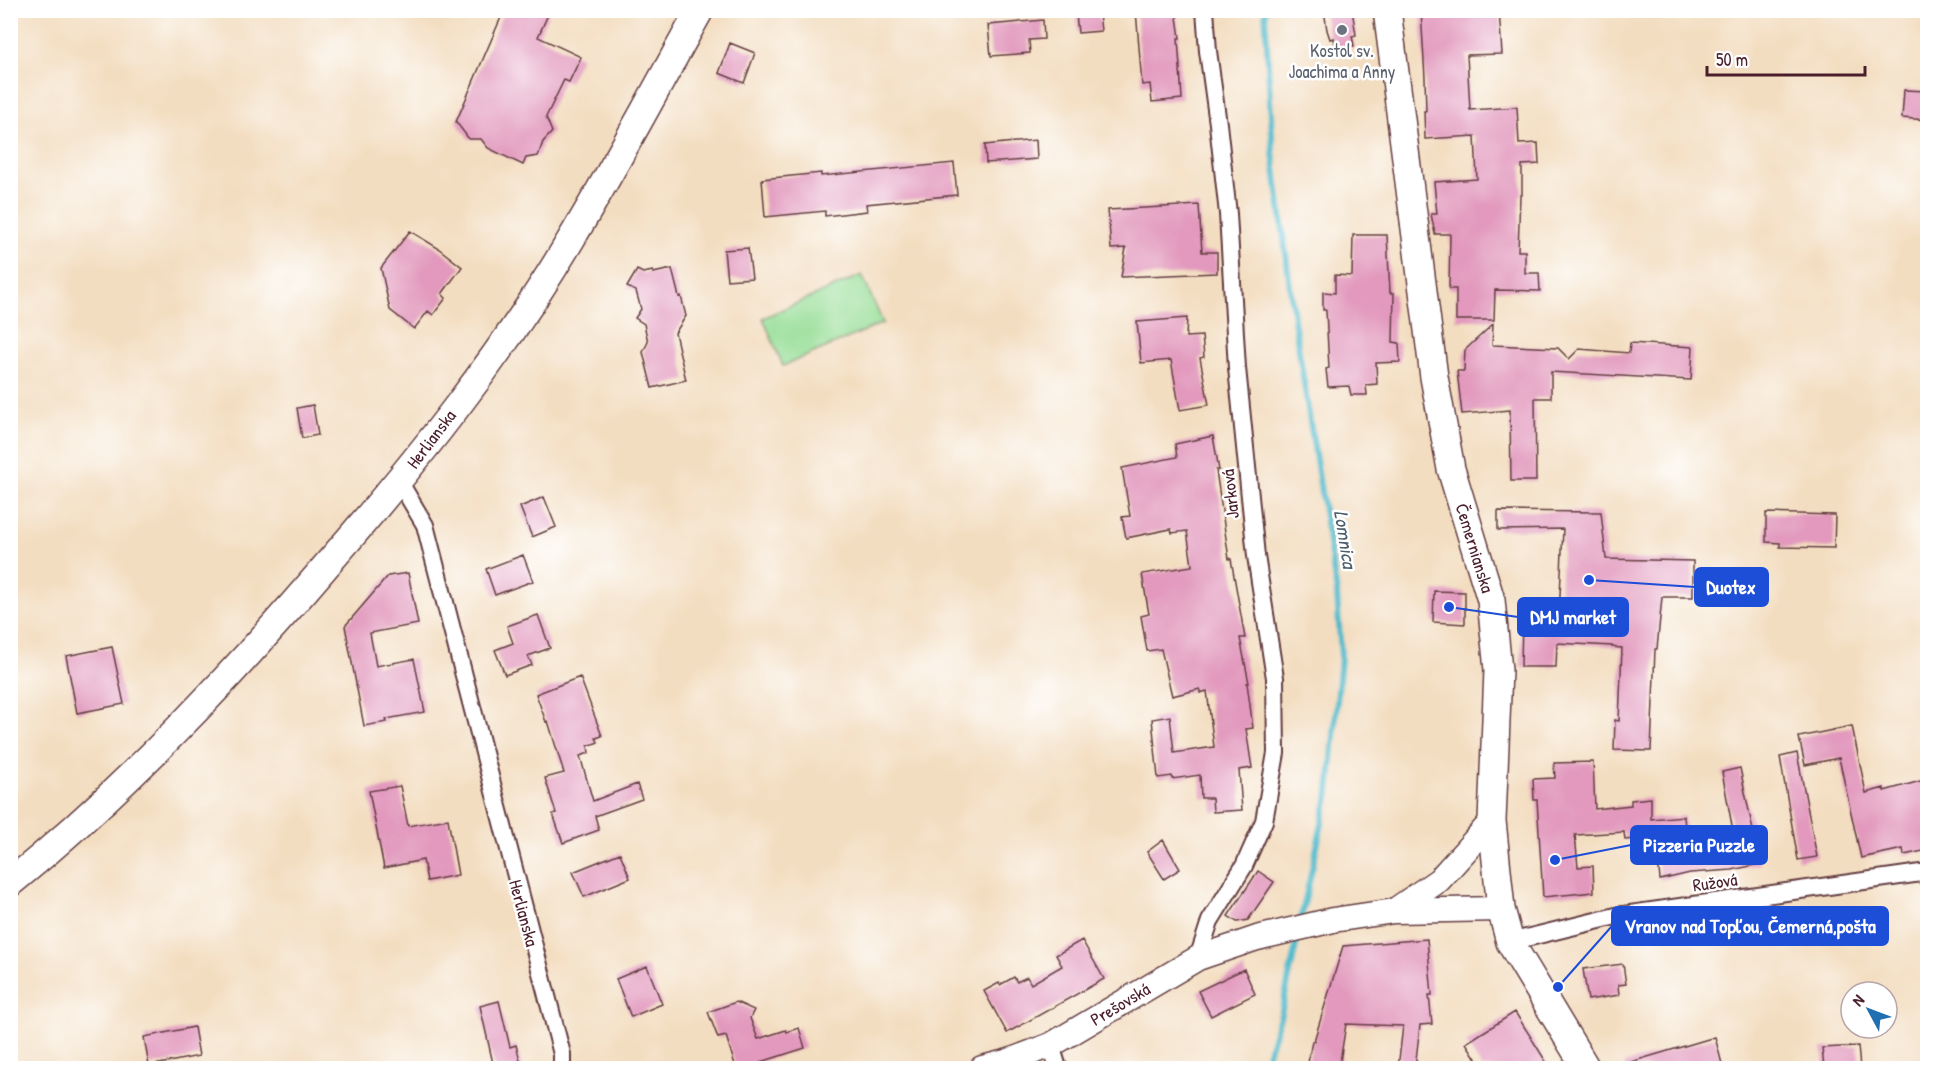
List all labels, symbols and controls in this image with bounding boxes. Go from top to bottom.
marker: Kostol sv. Joachima a Anny [1335,23,1349,37]
place label: Kostol sv. Joachima a Anny [1289,38,1396,84]
scale bar [1707,39,1864,77]
text: 50 m [1716,47,1748,72]
street label: Herlianska [401,404,461,474]
street label: Jarková [1215,468,1245,520]
street label: Čemernianska [1450,500,1500,596]
water label: Lomnica [1328,508,1364,572]
callout: Duotex [1695,568,1768,606]
text: Duotex [1706,573,1756,600]
callout: DMJ market [1518,598,1628,636]
text: DMJ market [1530,603,1617,630]
callout: Pizzeria Puzzle [1631,826,1767,864]
text: Pizzeria Puzzle [1643,831,1755,858]
street label: Ružová [1691,867,1739,897]
street label: Herlianska [503,877,545,949]
callout: Vranov nad Topľou, Čemerná,pošta [1612,907,1888,945]
text: Vranov nad Topľou, Čemerná,pošta [1624,912,1876,940]
street label: Prešovská [1085,976,1155,1032]
north arrow [1839,980,1899,1040]
text: N [1847,989,1869,1011]

